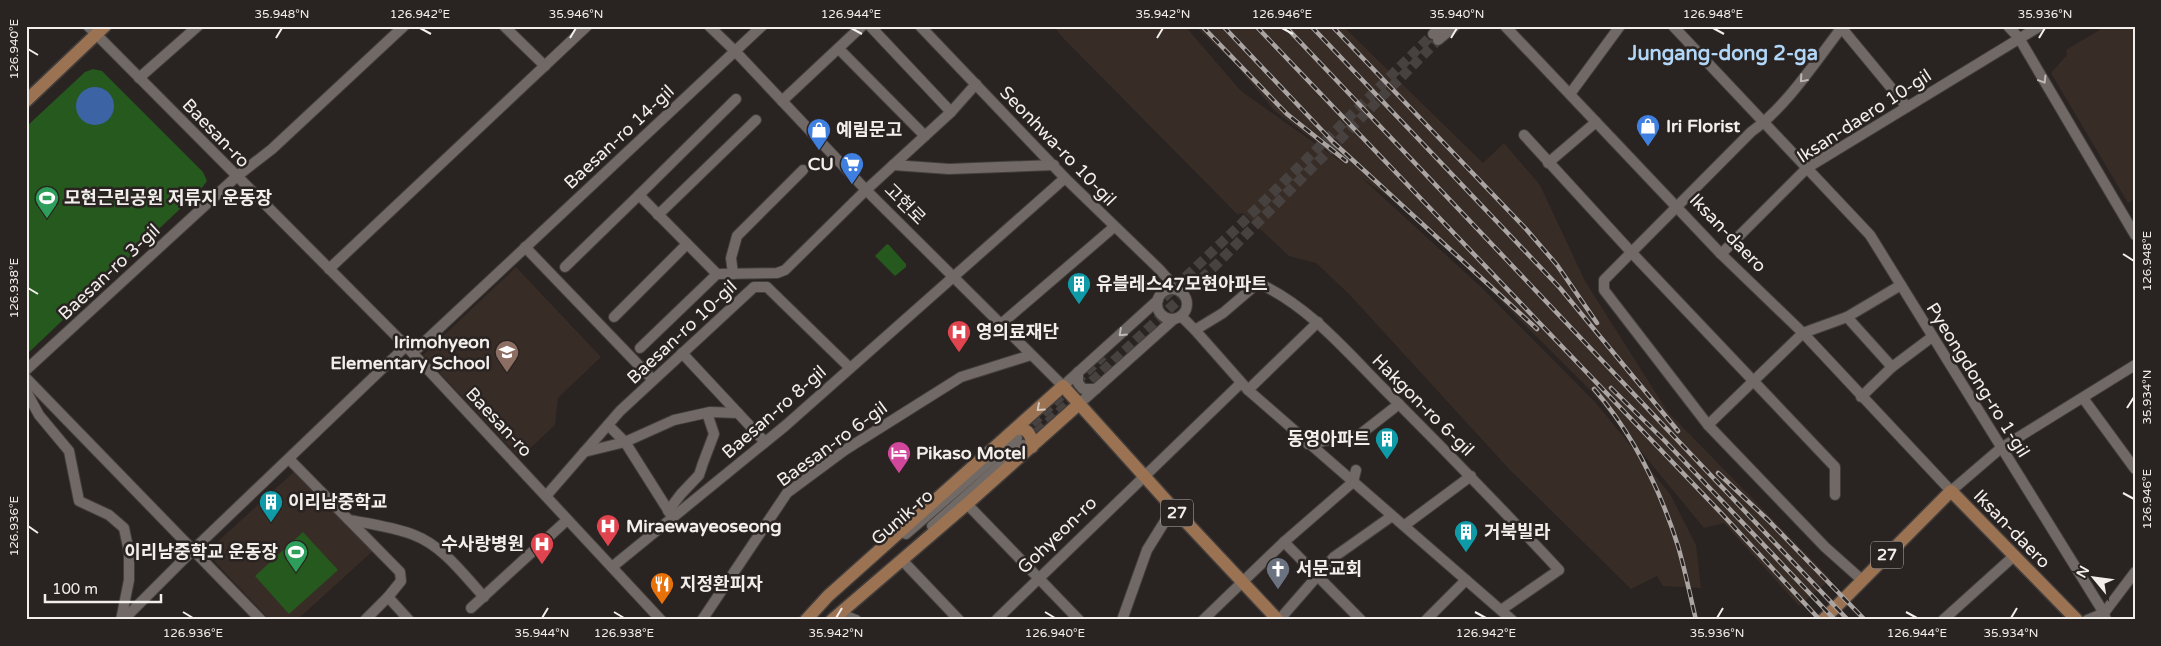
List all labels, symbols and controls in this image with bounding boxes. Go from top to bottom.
text: 35.948°N [255,7,309,21]
text: 126.942°E [390,7,451,21]
text: 35.946°N [549,7,603,21]
text: 126.944°E [821,7,882,21]
text: 35.942°N [1136,7,1190,21]
text: 126.946°E [1252,7,1313,21]
text: 35.940°N [1430,7,1484,21]
text: 126.948°E [1683,7,1744,21]
text: 35.936°N [2018,7,2072,21]
text: 126.940°E [7,18,21,79]
district label: Jungang-dong 2-ga [1627,42,1818,66]
street label: Iksan-daero 10-gil [1793,64,1935,168]
one-way arrow [1799,73,1808,82]
one-way arrow [2037,75,2047,84]
street label: Baesan-ro 14-gil [559,80,679,194]
street label: Seonhwa-ro 10-gil [995,81,1121,211]
street label: Baesan-ro [178,94,254,172]
shop icon: Iri Florist [1635,113,1661,147]
place label: Iri Florist [1666,115,1740,137]
shop icon: 예림문고 [806,117,832,151]
place label: 예림문고 [836,119,902,141]
supermarket icon: CU [839,151,865,185]
place label: CU [808,153,834,175]
street label: 고현로 [880,179,930,229]
sports icon: 모현근린공원 저류지 운동장 [34,185,60,219]
place label: 모현근린공원 저류지 운동장 [64,187,273,209]
street label: Iksan-daero [1685,189,1771,277]
street label: Baesan-ro 3-gil [54,219,164,325]
text: 126.948°E [2140,230,2154,291]
text: 126.938°E [7,257,21,318]
building icon: 유블레스47모현아파트 [1066,271,1092,305]
place label: 유블레스47모현아파트 [1096,273,1268,295]
street label: Baesan-ro 10-gil [622,275,742,389]
street label: Pyeongdong-ro 1-gil [1921,299,2035,461]
hospital icon: 영의료재단 [946,319,972,353]
place label: 영의료재단 [976,321,1059,343]
one-way arrow [1118,327,1127,336]
place label: Irimohyeon Elementary School [330,331,490,374]
school or university icon: Irimohyeon Elementary School [494,339,520,373]
street label: Hakgon-ro 6-gil [1367,349,1479,461]
street label: Baesan-ro 8-gil [717,361,831,463]
text: 35.934°N [2140,370,2154,424]
street label: Baesan-ro [461,383,537,462]
street label: Baesan-ro 6-gil [773,397,891,491]
one-way arrow [1036,402,1045,411]
building icon: 동영아파트 [1374,426,1400,460]
place label: 동영아파트 [1287,428,1370,450]
hotel icon: Pikaso Motel [886,440,912,474]
place label: Pikaso Motel [916,442,1026,464]
text: 126.946°E [2140,468,2154,529]
street label: Gunik-ro [867,484,937,550]
street label: Iksan-daero [1969,485,2055,573]
building icon: 이리남중학교 [258,489,284,523]
place label: 이리남중학교 [288,491,387,513]
street label: Gohyeon-ro [1013,492,1101,578]
text: 126.936°E [7,495,21,556]
road number: 27 [1161,499,1193,526]
hospital icon: Miraewayeoseong [595,513,621,547]
place label: Miraewayeoseong [626,515,782,537]
building icon: 거북빌라 [1453,519,1479,553]
place label: 거북빌라 [1484,521,1551,543]
hospital icon: 수사랑병원 [529,531,555,565]
place label: 수사랑병원 [441,533,524,555]
sports icon: 이리남중학교 운동장 [283,539,309,573]
place label: 이리남중학교 운동장 [124,541,278,563]
road number: 27 [1871,542,1903,568]
north arrow [2068,554,2118,604]
church icon: 서문교회 [1265,556,1291,590]
place label: 서문교회 [1296,558,1362,580]
text: N [2073,563,2093,581]
scale bar [45,571,161,603]
restaurant icon: 지정환피자 [649,571,675,605]
place label: 지정환피자 [680,573,763,595]
text: 100 m [52,580,98,598]
text: 126.936°E [163,626,224,640]
text: 35.944°N [515,626,569,640]
text: 126.938°E [594,626,655,640]
text: 35.942°N [809,626,863,640]
text: 126.940°E [1025,626,1086,640]
text: 126.942°E [1456,626,1517,640]
text: 35.936°N [1690,626,1744,640]
text: 126.944°E [1887,626,1948,640]
text: 35.934°N [1984,626,2038,640]

